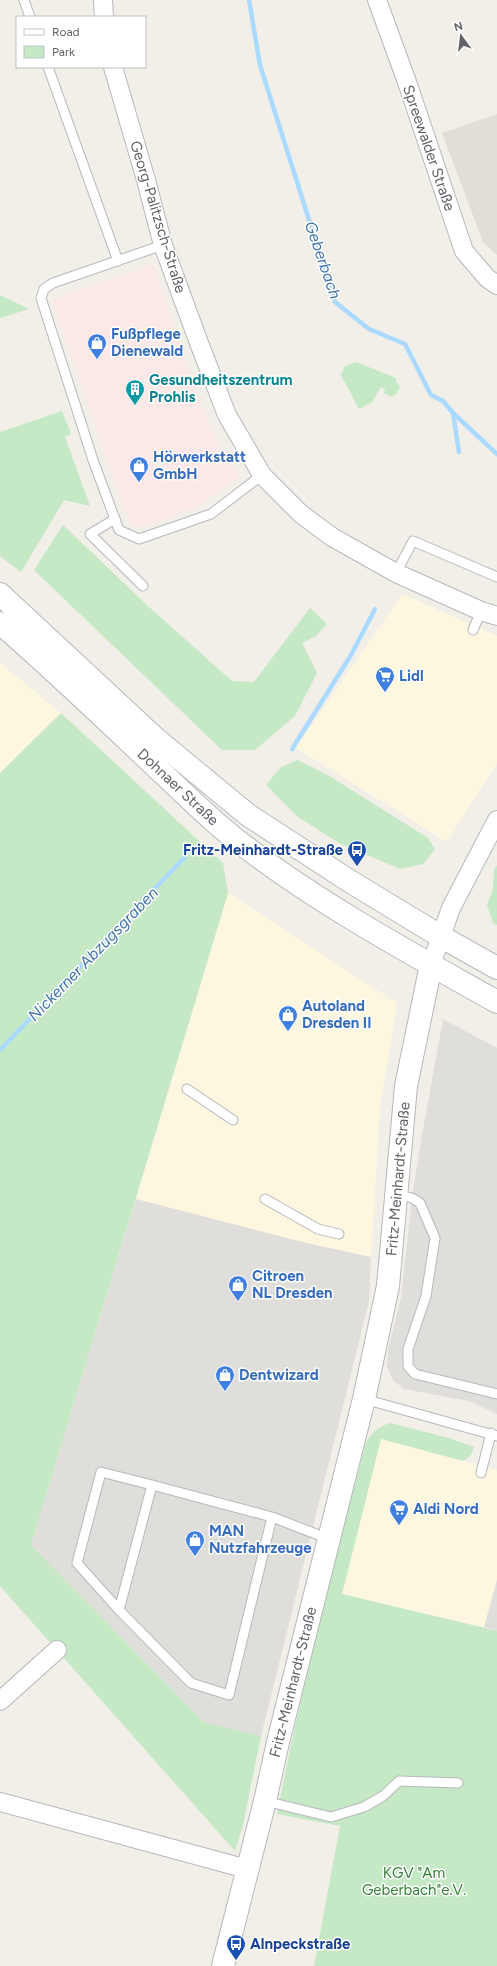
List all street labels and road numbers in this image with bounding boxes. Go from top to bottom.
street label: Spreewalder Straße [399,83,459,213]
street label: Georg-Palitzsch-Straße [126,139,190,295]
street label: Dohnaer Straße [134,745,222,829]
street label: Fritz-Meinhardt-Straße [382,1101,414,1257]
street label: Fritz-Meinhardt-Straße [266,1605,320,1759]

